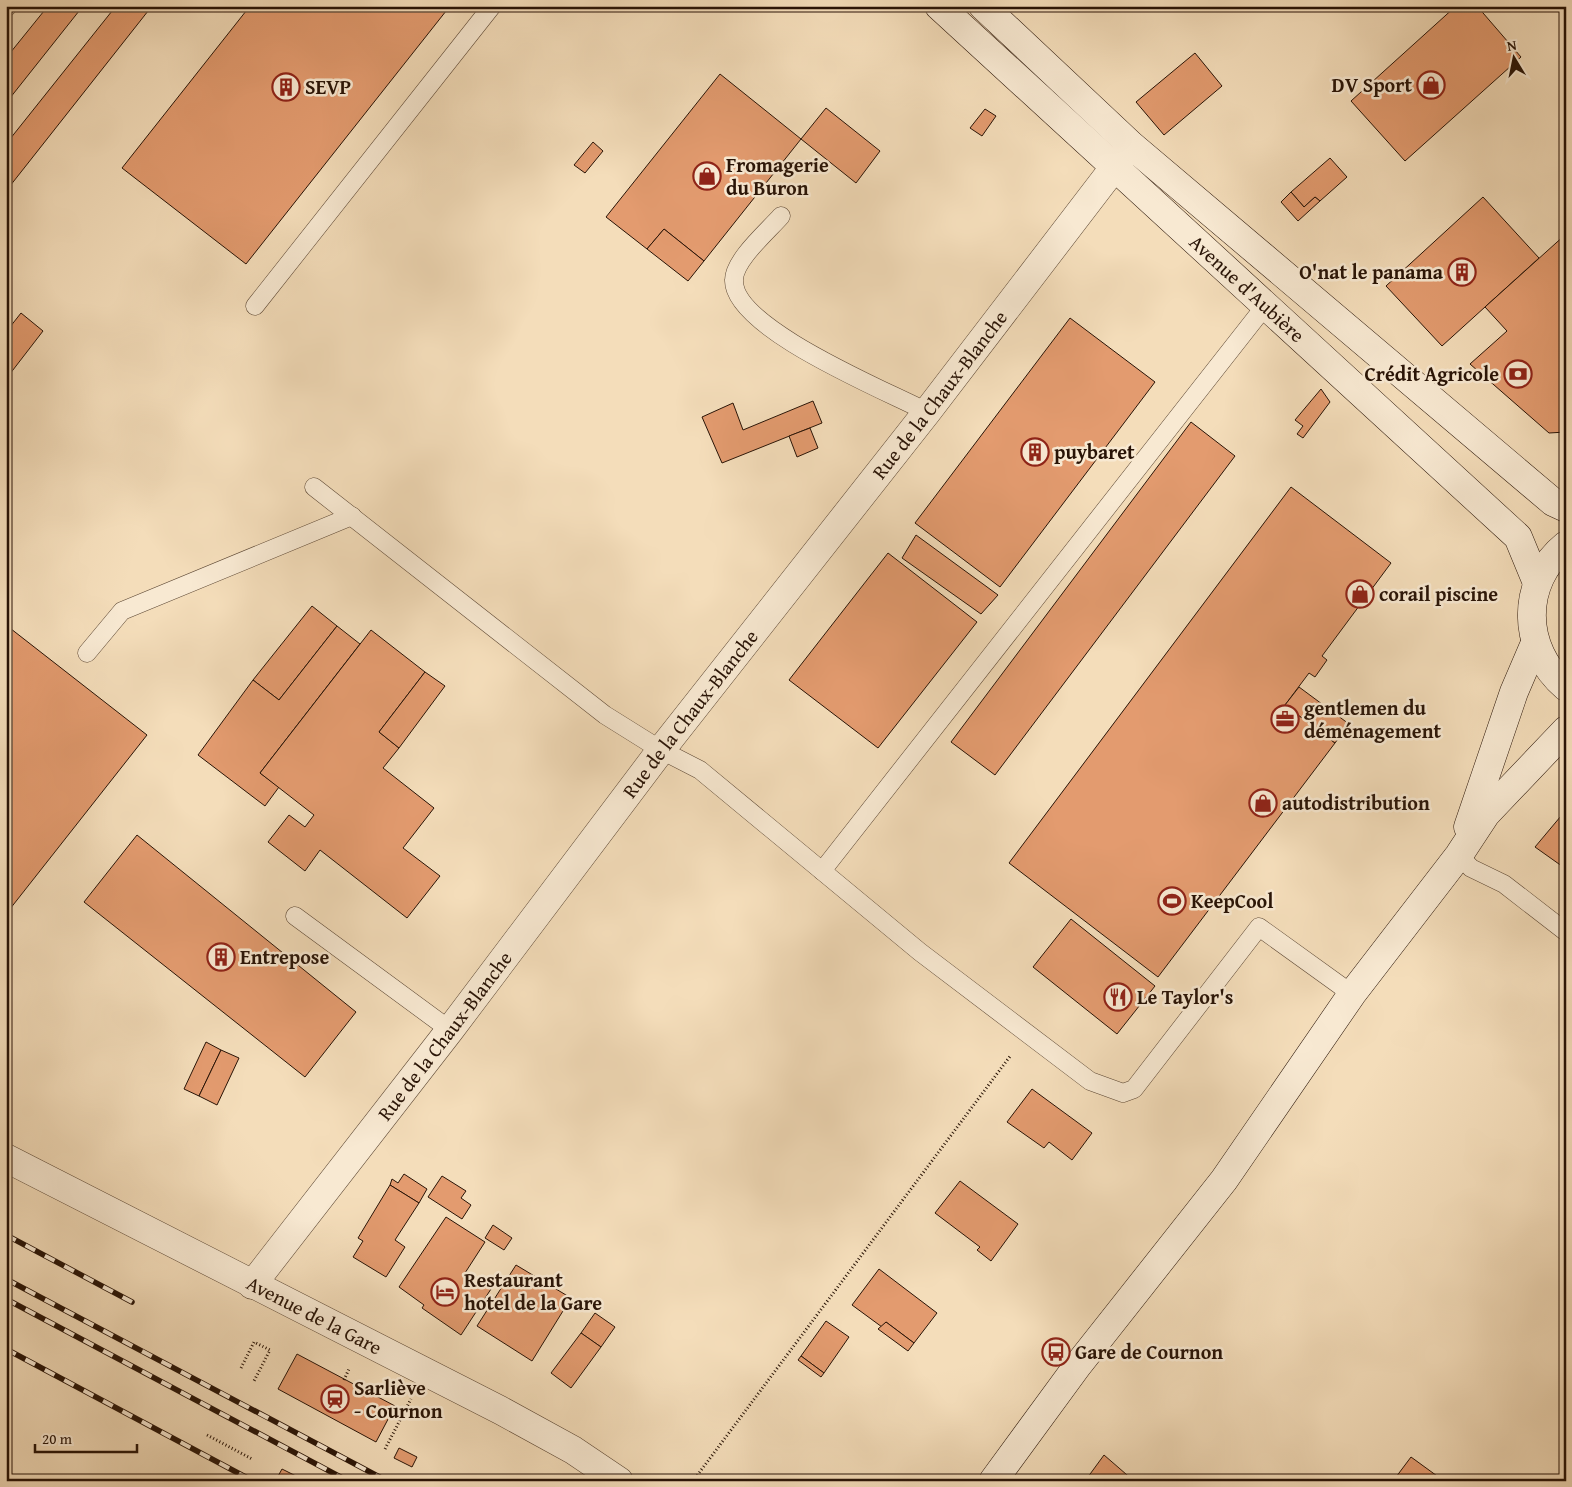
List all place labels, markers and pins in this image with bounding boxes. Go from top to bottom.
place label: DV Sport [1332,70,1412,99]
shop icon: DV Sport [1416,70,1446,100]
building icon: SEVP [271,72,301,102]
place label: SEVP [305,72,351,101]
place label: Fromagerie du Buron [726,150,829,202]
shop icon: Fromagerie du Buron [692,161,722,191]
place label: O'nat le panama [1299,257,1444,286]
building icon: O'nat le panama [1447,257,1477,287]
place label: Crédit Agricole [1364,359,1499,388]
bank icon: Crédit Agricole [1503,359,1533,389]
building icon: puybaret [1020,437,1050,467]
place label: puybaret [1054,437,1135,466]
shop icon: corail piscine [1345,579,1375,609]
place label: corail piscine [1379,579,1498,608]
place label: gentlemen du déménagement [1304,693,1441,745]
office icon: gentlemen du déménagement [1270,704,1300,734]
shop icon: autodistribution [1248,788,1278,818]
place label: autodistribution [1282,788,1430,817]
sports icon: KeepCool [1157,886,1187,916]
place label: KeepCool [1191,886,1273,915]
building icon: Entrepose [206,942,236,972]
place label: Entrepose [240,942,329,971]
restaurant icon: Le Taylor's [1103,982,1133,1012]
place label: Le Taylor's [1137,982,1233,1011]
place label: Restaurant hotel de la Gare [464,1265,602,1317]
hotel icon: Restaurant hotel de la Gare [430,1277,460,1307]
bus stop icon: Gare de Cournon [1041,1337,1071,1367]
place label: Gare de Cournon [1075,1337,1223,1366]
place label: Sarliève - Cournon [354,1373,443,1425]
station icon: Sarliève - Cournon [320,1384,350,1414]

